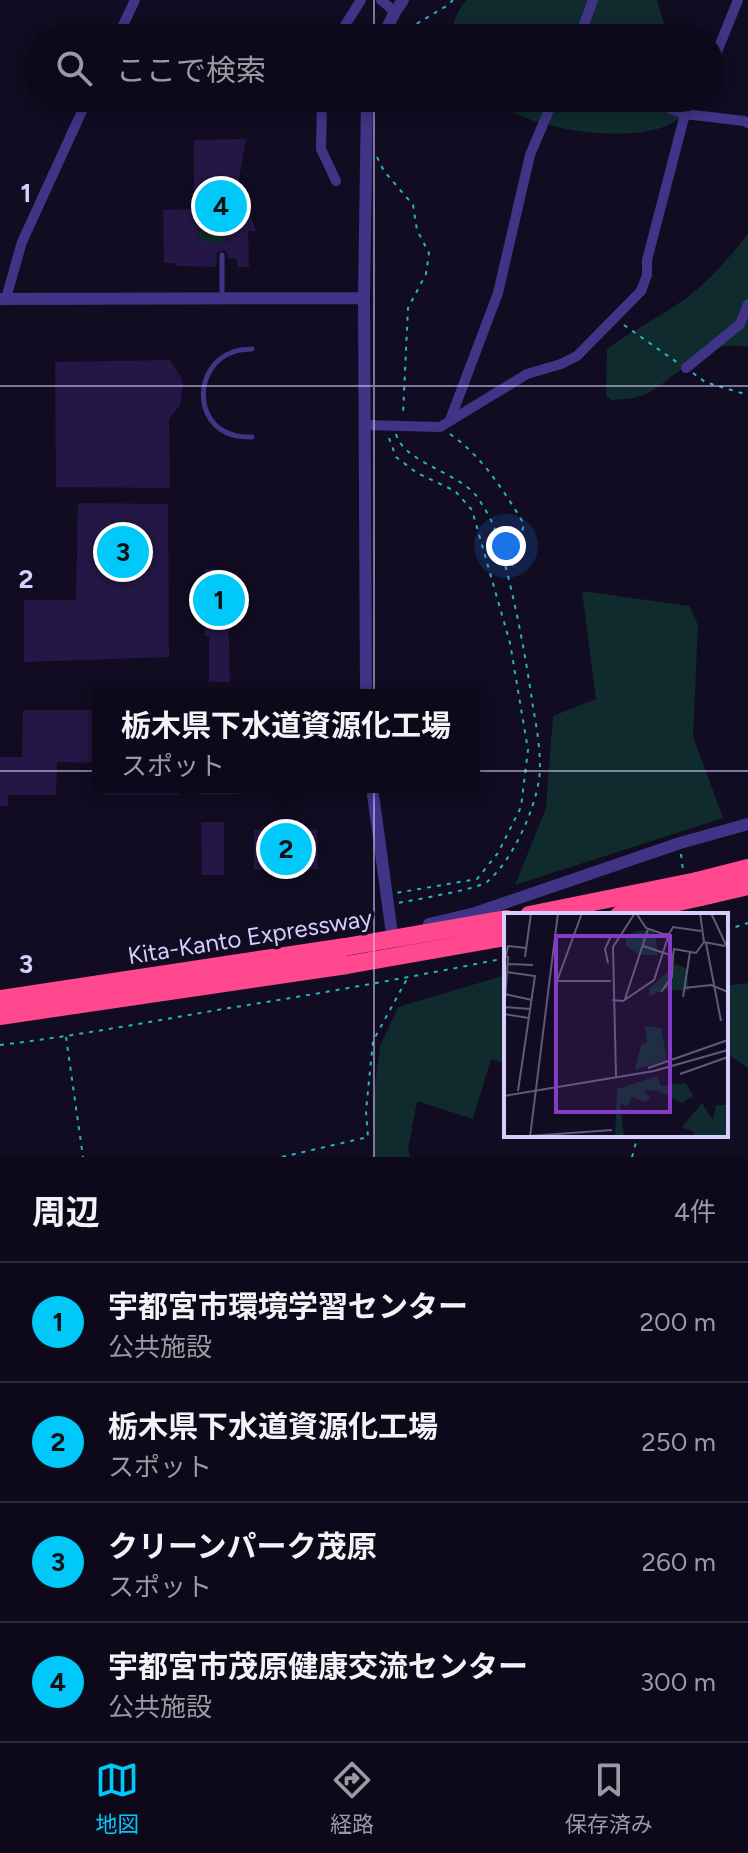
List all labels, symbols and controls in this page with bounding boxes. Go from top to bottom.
search box [24,24,724,112]
icon: search [52,46,96,90]
text: ここで検索 [116,52,266,89]
pin: 4 [195,176,247,236]
text: 1 [21,177,31,209]
pin: 3 [97,522,149,582]
your location [486,526,526,566]
text: 2 [18,563,34,595]
pin: 1 [193,570,245,630]
popup [92,689,480,793]
text: 栃木県下水道資源化工場 [121,707,451,744]
text: スポット [121,750,225,782]
pin: 2 [260,819,312,879]
street label: Kita-Kanto Expressway [126,903,375,970]
inset map [504,913,728,1137]
text: 3 [19,948,33,980]
text: 周辺 [32,1192,100,1233]
text: 4件 [674,1196,716,1228]
text: 宇都宮市環境学習センター [108,1288,468,1325]
text: 1 [53,1306,63,1338]
text: 200 m [640,1306,716,1338]
text: 公共施設 [108,1331,212,1363]
text: 栃木県下水道資源化工場 [108,1408,438,1445]
text: 2 [50,1426,66,1458]
text: 250 m [641,1426,716,1458]
text: スポット [108,1451,212,1483]
text: クリーンパーク茂原 [108,1528,377,1565]
text: 3 [51,1546,65,1578]
text: 260 m [642,1546,716,1578]
text: スポット [108,1571,212,1603]
text: 宇都宮市茂原健康交流センター [108,1648,528,1685]
text: 4 [50,1666,66,1698]
text: 300 m [640,1666,716,1698]
text: 公共施設 [108,1691,212,1723]
tab: 地図 [95,1758,139,1838]
tab: 経路 [330,1758,374,1838]
tab: 保存済み [565,1758,653,1838]

